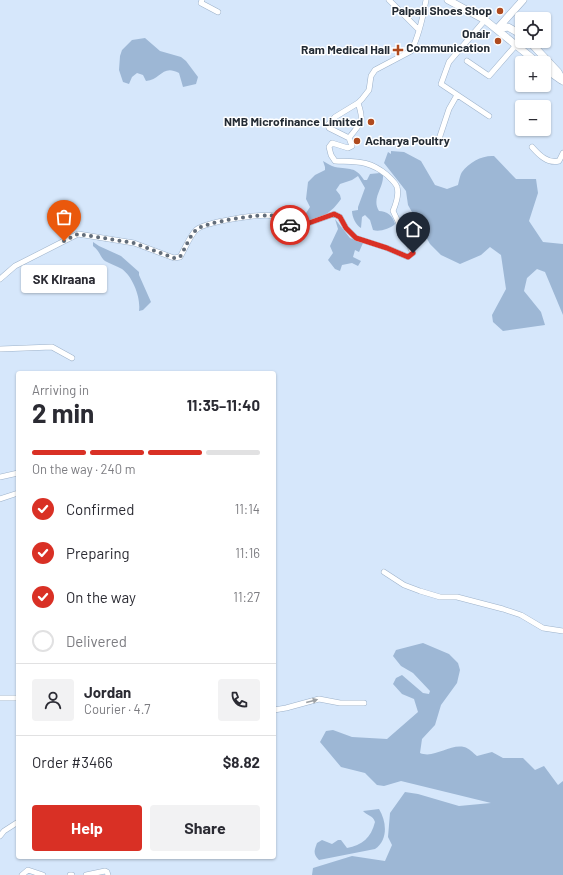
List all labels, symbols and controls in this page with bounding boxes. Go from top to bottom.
place label: Palpali Shoes Shop [392,3,492,17]
marker: Palpali Shoes Shop [495,6,505,16]
map controls [515,12,551,136]
button: locate [515,12,551,48]
place label: Onair Communication [406,26,490,54]
marker: Onair Communication [493,36,503,46]
place label: Ram Medical Hall [301,42,390,56]
marker: Ram Medical Hall [393,45,403,55]
button: + [515,56,551,92]
button: − [515,100,551,136]
place label: NMB Microfinance Limited [224,114,363,128]
marker: NMB Microfinance Limited [366,117,376,127]
place label: Acharya Poultry [365,133,450,147]
marker: Acharya Poultry [352,136,362,146]
pin [47,200,81,241]
courier [270,205,310,245]
icon: bag [53,206,75,228]
pin [396,212,430,253]
icon: car [279,214,301,236]
icon: home [402,218,424,240]
callout: SK Kiraana [21,265,107,293]
text: SK Kiraana [33,271,95,287]
text: Arriving in [32,382,89,398]
text: 11:35–11:40 [187,396,260,414]
text: 2 min [32,397,94,428]
text: On the way · 240 m [32,461,135,477]
icon: check [32,498,54,520]
text: Confirmed [66,500,134,518]
text: 11:14 [235,501,260,517]
icon: check [32,542,54,564]
text: Preparing [66,544,130,562]
text: 11:16 [235,545,260,561]
icon: check [32,586,54,608]
text: On the way [66,588,136,606]
text: 11:27 [233,589,260,605]
text: Delivered [66,632,127,650]
button: person [32,679,74,721]
button: phone [218,679,260,721]
text: Jordan [84,683,131,701]
one-way arrow [306,698,318,704]
text: Courier · 4.7 [84,701,151,717]
text: Order #3466 [32,753,113,771]
text: $8.82 [223,753,260,771]
button: Help [32,805,142,851]
button: Share [150,805,260,851]

